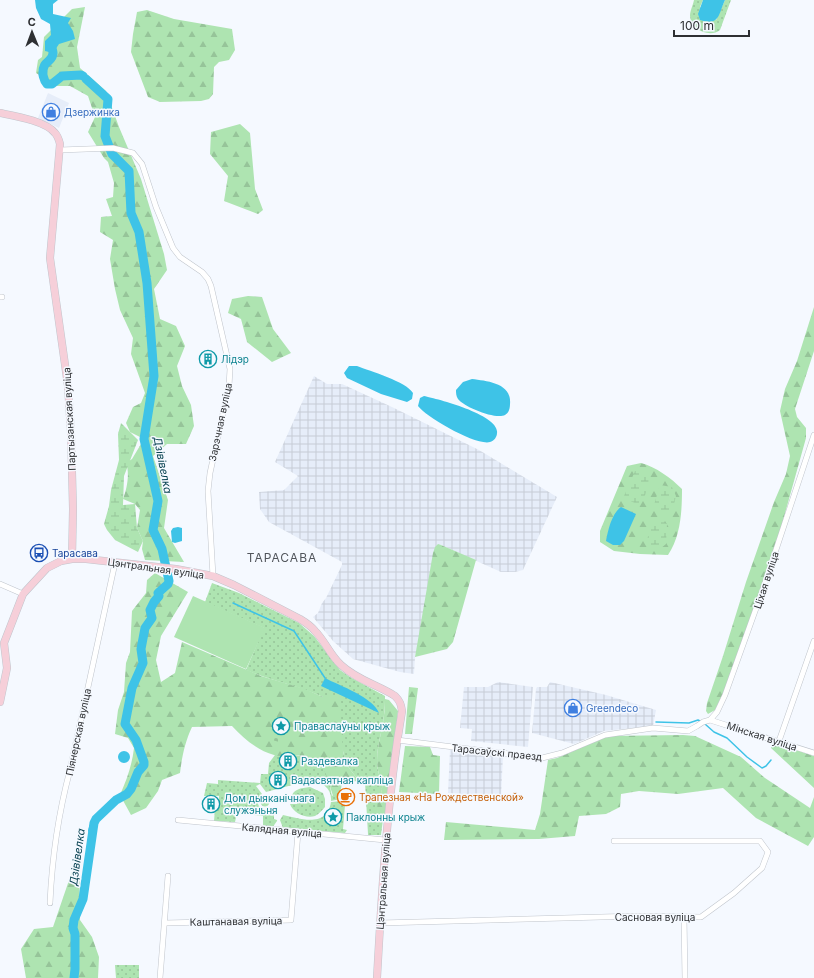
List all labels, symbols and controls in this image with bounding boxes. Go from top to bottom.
north arrow [12,12,52,52]
scale bar [674,12,749,38]
text: С [28,15,36,29]
text: 100 m [680,18,714,33]
shop icon: Дзержинка [41,102,61,122]
place label: Дзержинка [64,106,120,118]
building icon: Лідэр [198,349,218,369]
place label: Лідэр [221,353,249,365]
street label: Партызанская вуліца [60,367,78,471]
street label: Зарэчная вуліца [206,382,234,462]
water label: Дзівівелка [150,434,175,495]
bus stop icon: Тарасава [29,543,49,563]
place label: Тарасава [52,547,98,559]
district label: ТАРАСАВА [247,550,317,565]
street label: Ціхая вуліца [751,550,781,610]
street label: Цэнтральная вуліца [107,555,205,581]
street label: Піянерская вуліца [63,687,93,777]
shop icon: Greendeco [563,698,583,718]
place label: Greendeco [586,702,638,714]
place icon: Праваслаўны крыж [271,716,291,736]
street label: Мінская вуліца [725,719,799,753]
place label: Праваслаўны крыж [294,720,390,732]
street label: Тарасаўскі праезд [451,741,543,763]
building icon: Раздевалка [278,751,298,771]
place label: Раздевалка [301,755,358,767]
building icon: Вадасвятная капліца [268,770,288,790]
place label: Вадасвятная капліца [291,774,393,786]
cafe icon: Трапезная «На Рождественской» [336,787,356,807]
place label: Трапезная «На Рождественской» [359,791,524,803]
place label: Дом дыяканічнага служэньня [224,792,315,816]
building icon: Дом дыяканічнага служэньня [201,794,221,814]
place icon: Паклонны крыж [323,807,343,827]
place label: Паклонны крыж [346,811,425,823]
street label: Калядная вуліца [241,821,323,839]
water label: Дзівівелка [66,827,88,888]
street label: Цэнтральная вуліца [374,832,392,930]
street label: Сасновая вуліца [615,911,695,923]
street label: Каштанавая вуліца [190,914,282,928]

